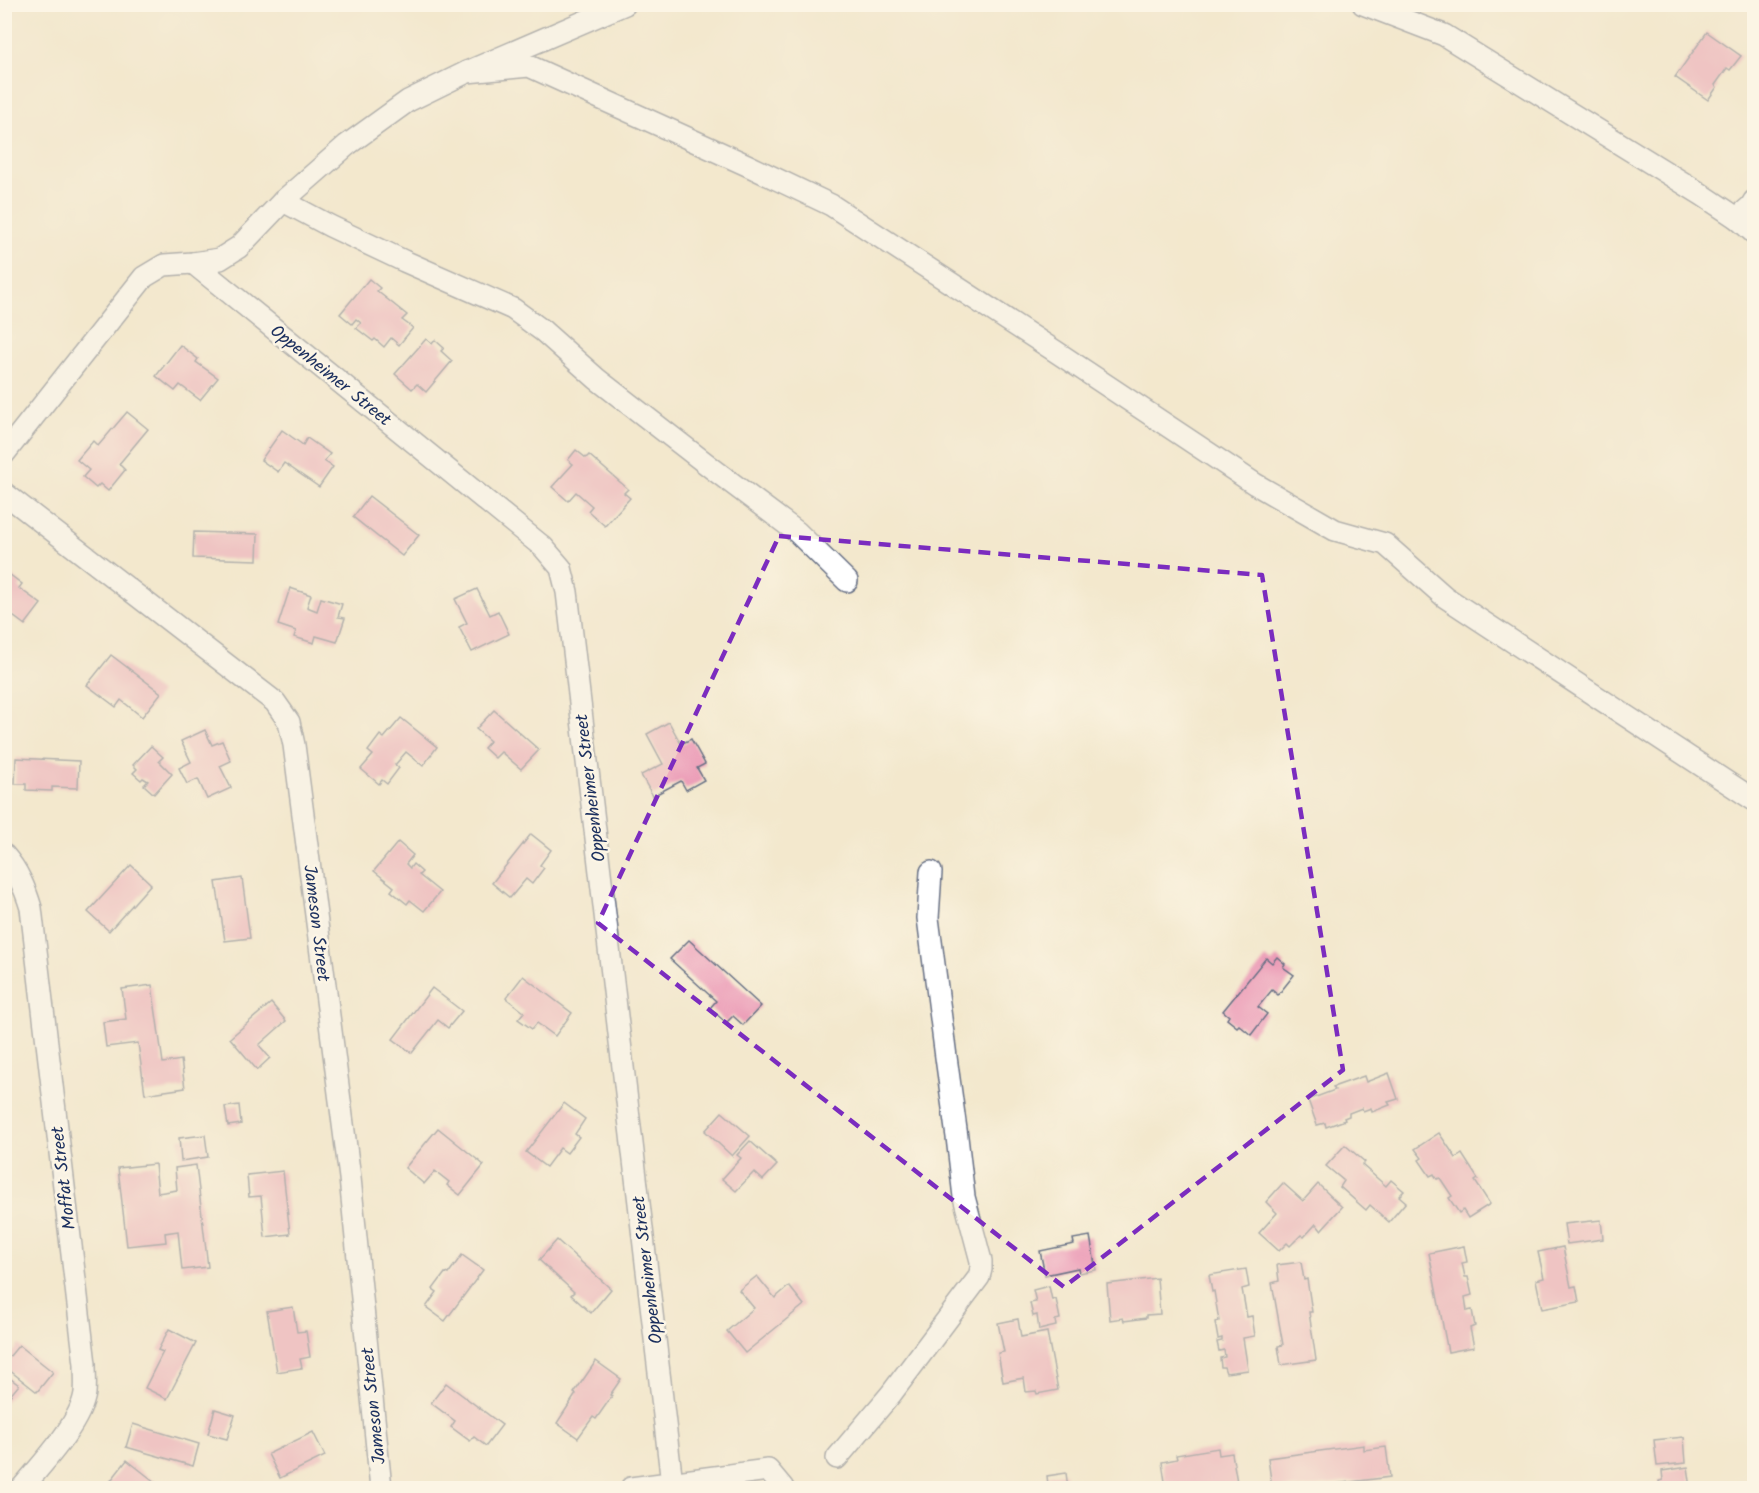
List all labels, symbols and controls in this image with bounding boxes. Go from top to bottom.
street label: Oppenheimer Street [263,318,398,435]
street label: Oppenheimer Street [568,711,615,864]
street label: Jameson Street [294,863,337,984]
street label: Moffat Street [44,1123,85,1231]
street label: Oppenheimer Street [625,1193,672,1346]
street label: Jameson Street [354,1345,395,1466]

